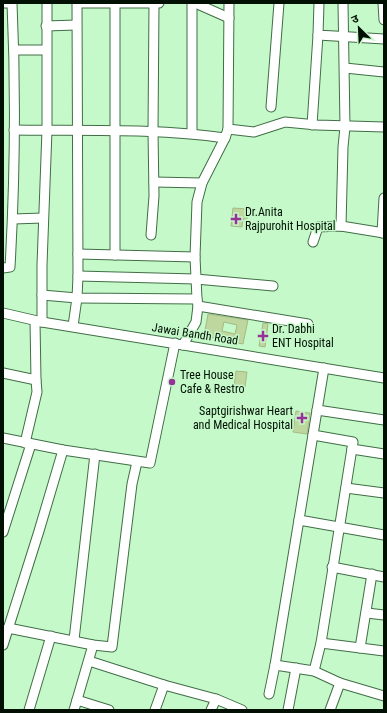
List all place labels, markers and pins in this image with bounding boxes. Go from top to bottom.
place label: Dr.Anita Rajpurohit Hospital [245,205,336,233]
marker: Dr.Anita Rajpurohit Hospital [230,213,242,225]
place label: Dr. Dabhi ENT Hospital [272,322,334,350]
marker: Dr. Dabhi ENT Hospital [257,330,269,342]
place label: Tree House Cafe & Restro [180,368,244,396]
marker: Tree House Cafe & Restro [167,377,177,387]
place label: Saptgirishwar Heart and Medical Hospital [193,404,293,432]
marker: Saptgirishwar Heart and Medical Hospital [296,412,308,424]

